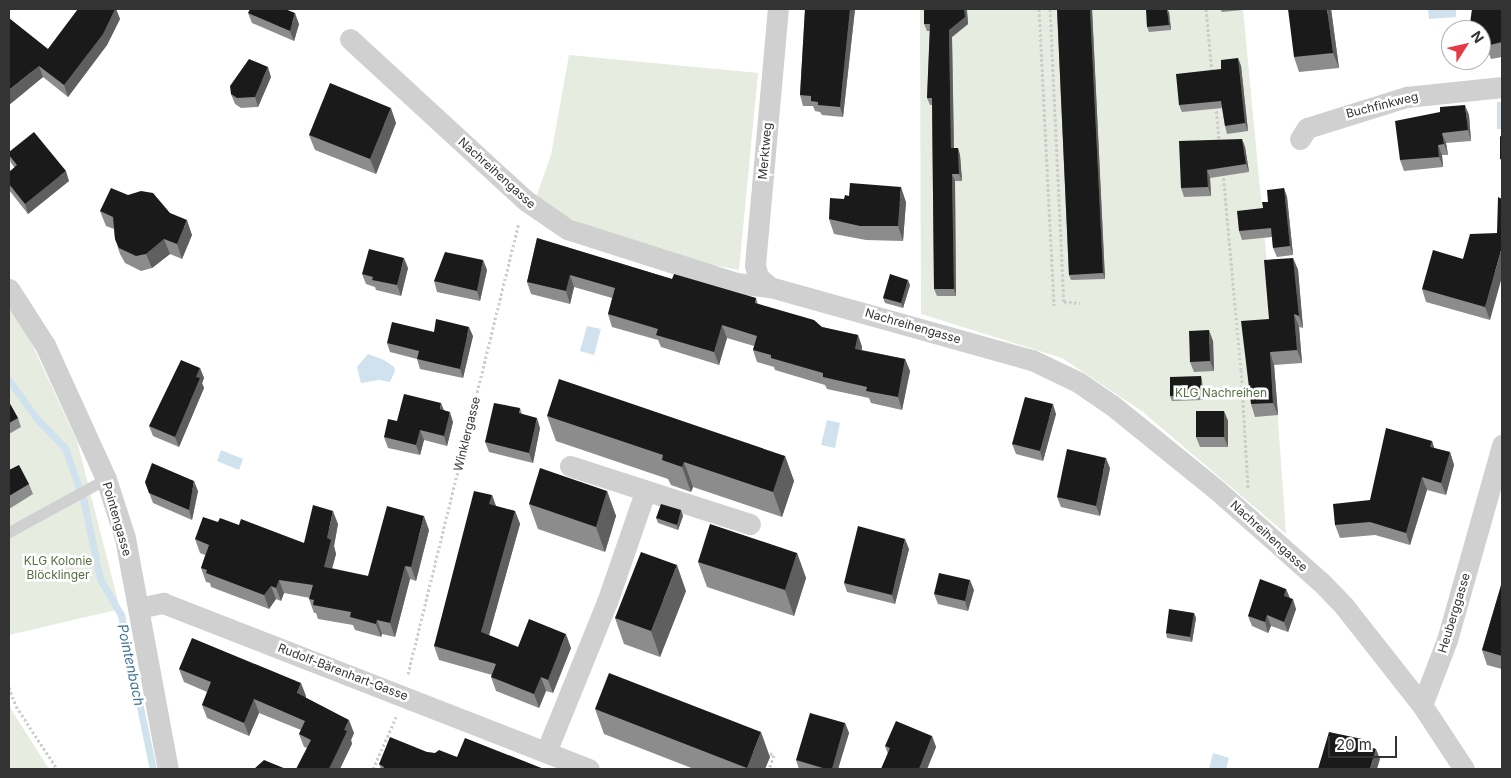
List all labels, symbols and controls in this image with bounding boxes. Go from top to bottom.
north arrow [1441,20,1491,70]
text: N [1468,27,1488,46]
street label: Buchfinkweg [1344,89,1420,121]
street label: Merktweg [755,122,775,180]
street label: Nachreihengasse [455,135,539,211]
street label: Nachreihengasse [863,305,963,347]
park label: KLG Nachreihen [1175,386,1267,400]
street label: Winklergasse [451,395,483,473]
street label: Pointengasse [100,480,134,558]
street label: Nachreihengasse [1227,498,1311,574]
park label: KLG Kolonie Blöcklinger [24,554,92,582]
street label: Heuberggasse [1435,571,1473,655]
water label: Pointenbach [114,623,148,707]
street label: Rudolf-Bärenhart-Gasse [276,641,410,703]
scale bar [1331,726,1400,758]
text: 20 m [1336,735,1372,754]

